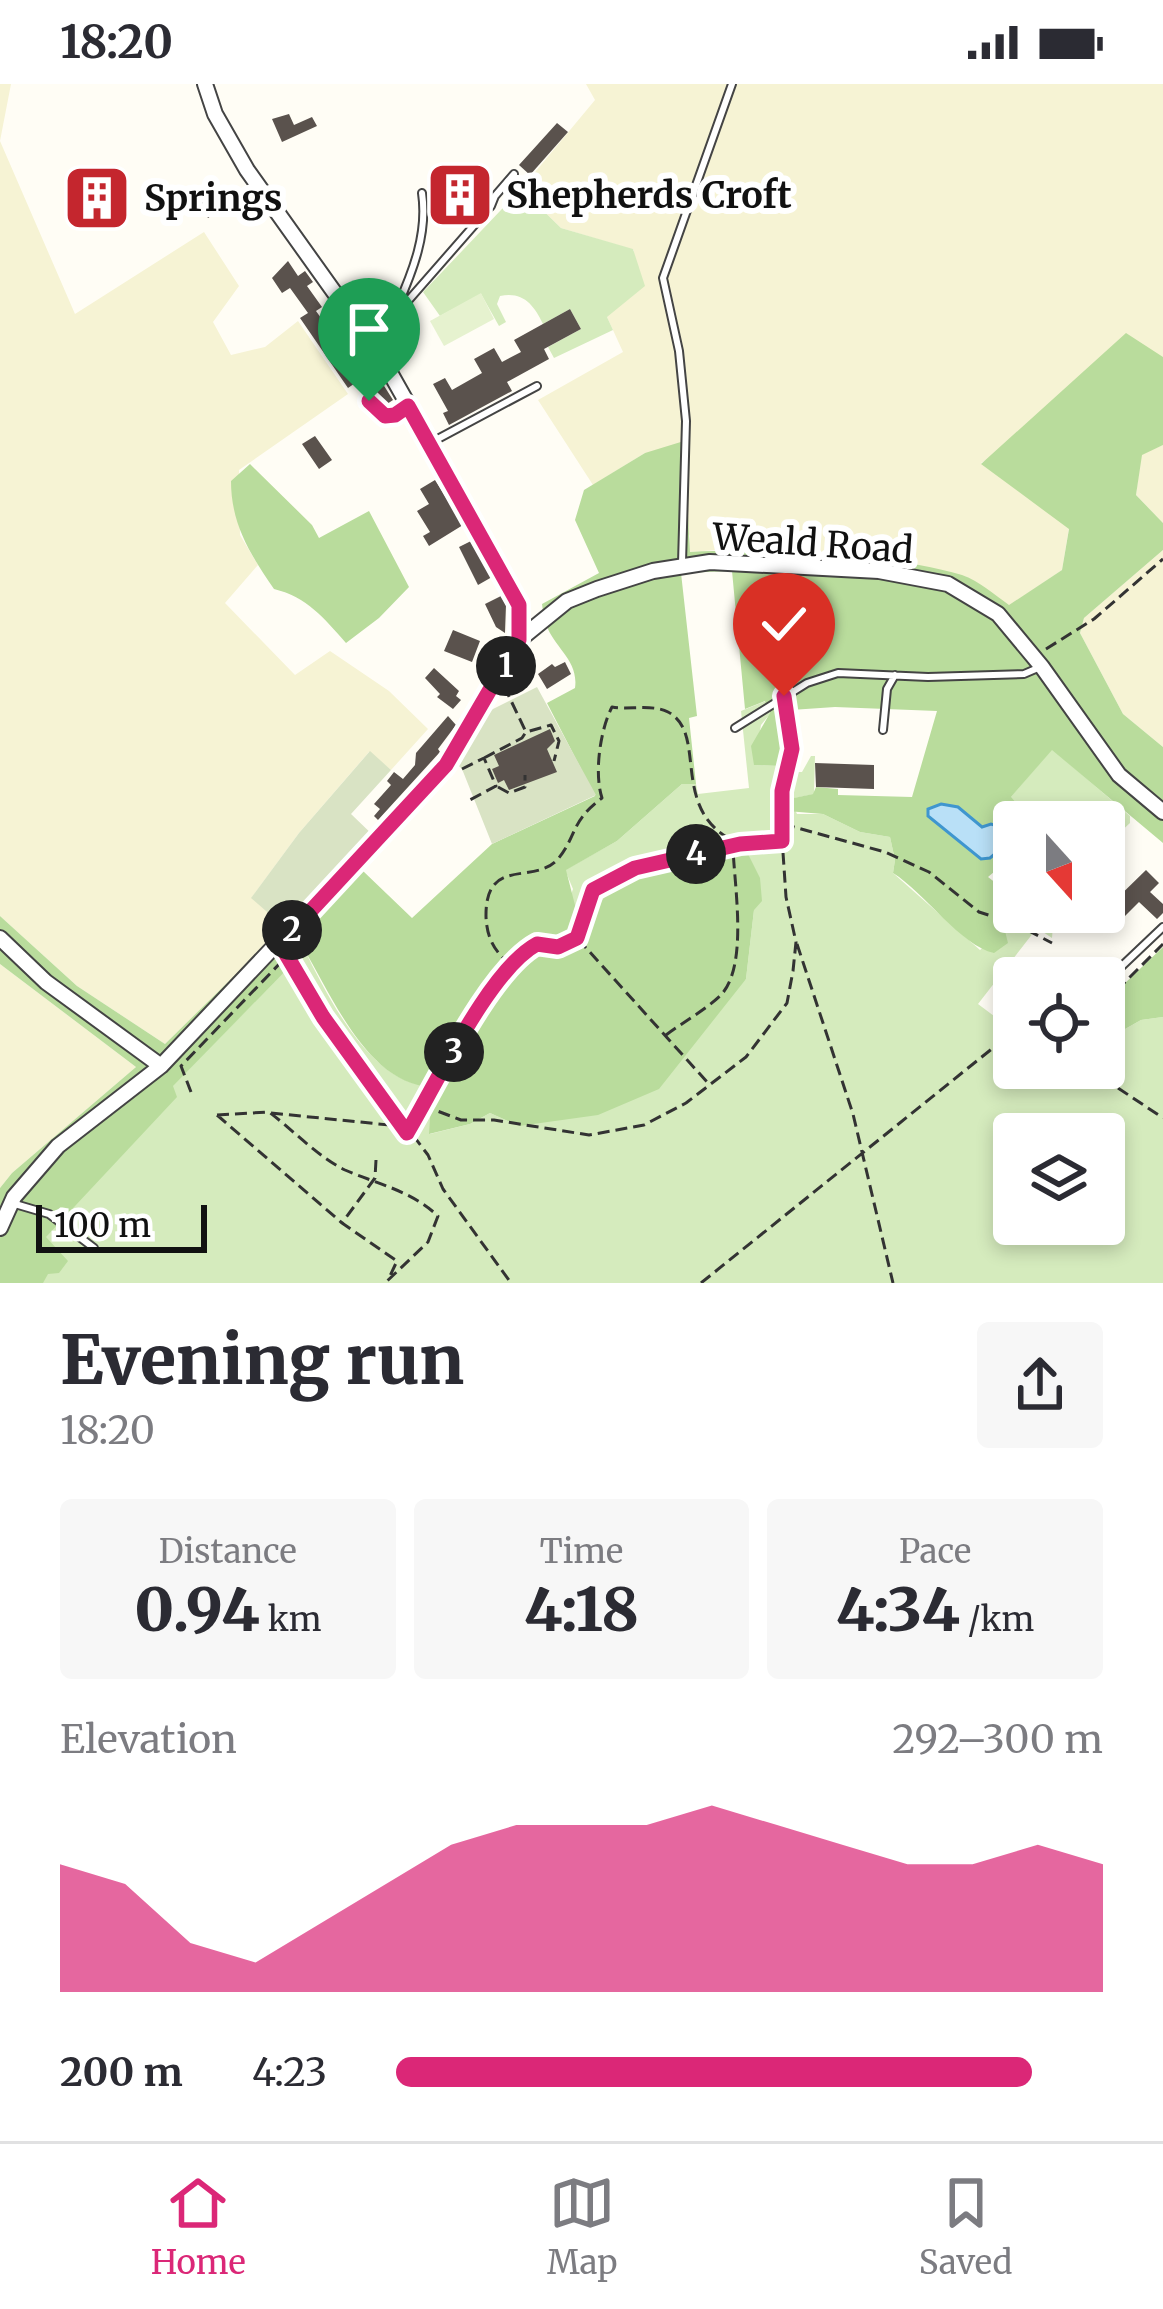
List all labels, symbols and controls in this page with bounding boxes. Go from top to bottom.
text: 18:20 [60,14,173,70]
building icon: Shepherds Croft [425,160,495,230]
building icon: Springs [62,163,132,233]
place label: Shepherds Croft [506,173,792,218]
place label: Springs [144,176,282,221]
pin [318,278,420,401]
icon: arrive [336,296,402,362]
street label: Weald Road [710,514,915,573]
pin [733,573,835,696]
icon: check [751,591,817,657]
pin: 1 [476,636,536,696]
text: 1 [498,645,514,686]
north arrow [993,801,1125,933]
map controls [993,801,1125,1245]
pin: 4 [666,824,726,884]
text: 4 [686,833,706,874]
pin: 2 [262,900,322,960]
text: 2 [282,909,302,950]
button: locate [993,957,1125,1089]
pin: 3 [424,1022,484,1082]
text: 3 [445,1031,463,1072]
button: layers [993,1113,1125,1245]
scale bar [36,1199,207,1252]
text: 100 m [54,1205,151,1246]
text: Evening run [60,1319,464,1402]
button: share [977,1322,1103,1448]
text: 18:20 [60,1406,155,1455]
text: Distance [159,1531,297,1572]
text: Time [540,1531,623,1572]
text: Pace [899,1531,971,1572]
text: 0.94 [134,1572,260,1647]
text: 4:18 [524,1572,639,1647]
text: 4:34 [836,1572,960,1647]
text: km [260,1599,321,1640]
text: /km [960,1599,1034,1640]
text: Elevation [60,1715,237,1764]
text: 292–300 m [892,1715,1103,1764]
text: 200 m [60,2048,183,2097]
text: 4:23 [252,2048,327,2097]
tab: Home [151,2170,246,2283]
tab: Map [547,2170,617,2283]
tab: Saved [919,2170,1012,2283]

